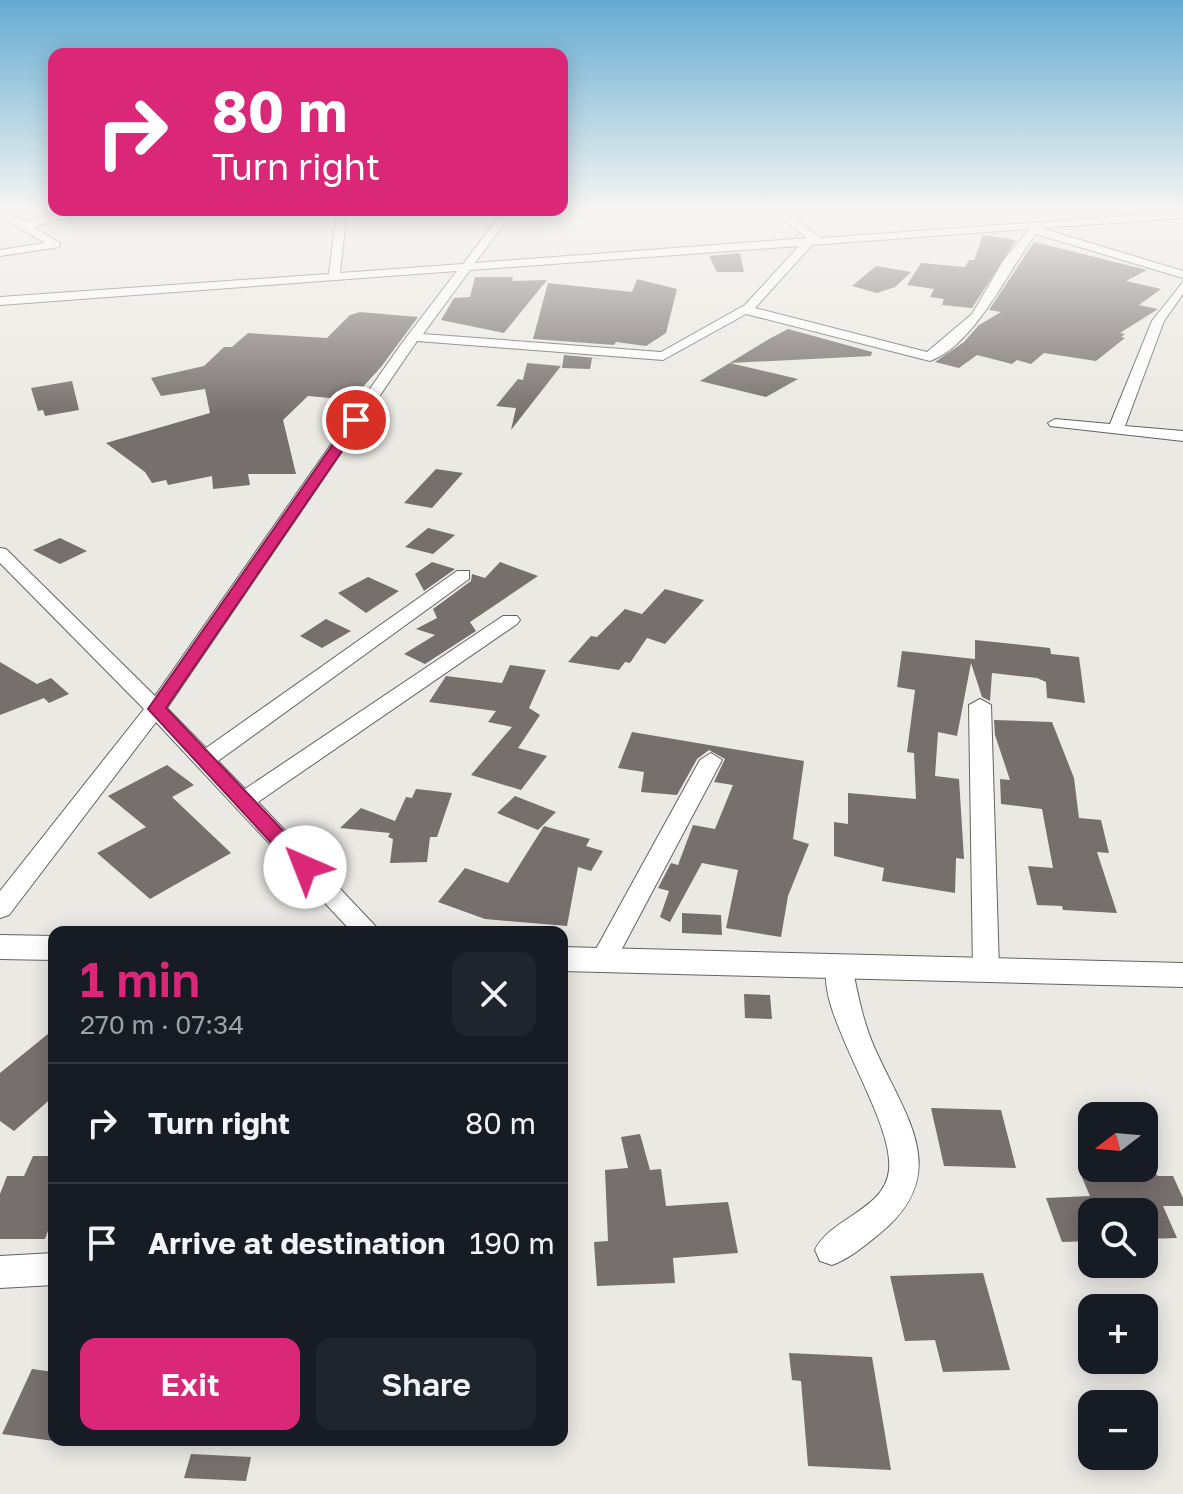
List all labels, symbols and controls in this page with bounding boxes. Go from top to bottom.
text: 80 m [212,77,347,144]
icon: right [80,80,184,184]
text: Turn right [212,145,380,188]
pin [322,386,390,454]
icon: arrive [334,398,378,442]
position arrow [263,825,347,909]
text: 1 min [80,950,200,1008]
button: close [452,952,536,1036]
text: 270 m · 07:34 [80,1009,244,1040]
icon: right [80,1101,124,1145]
north arrow [1078,1102,1158,1182]
map controls [1078,1102,1158,1470]
text: Turn right [148,1105,290,1141]
text: 80 m [465,1105,536,1141]
button: search [1078,1198,1158,1278]
icon: arrive [80,1221,124,1265]
text: Arrive at destination [148,1225,445,1261]
text: 190 m [469,1225,555,1261]
button: + [1078,1294,1158,1374]
button: Exit [80,1338,300,1430]
button: Share [316,1338,536,1430]
button: − [1078,1390,1158,1470]

